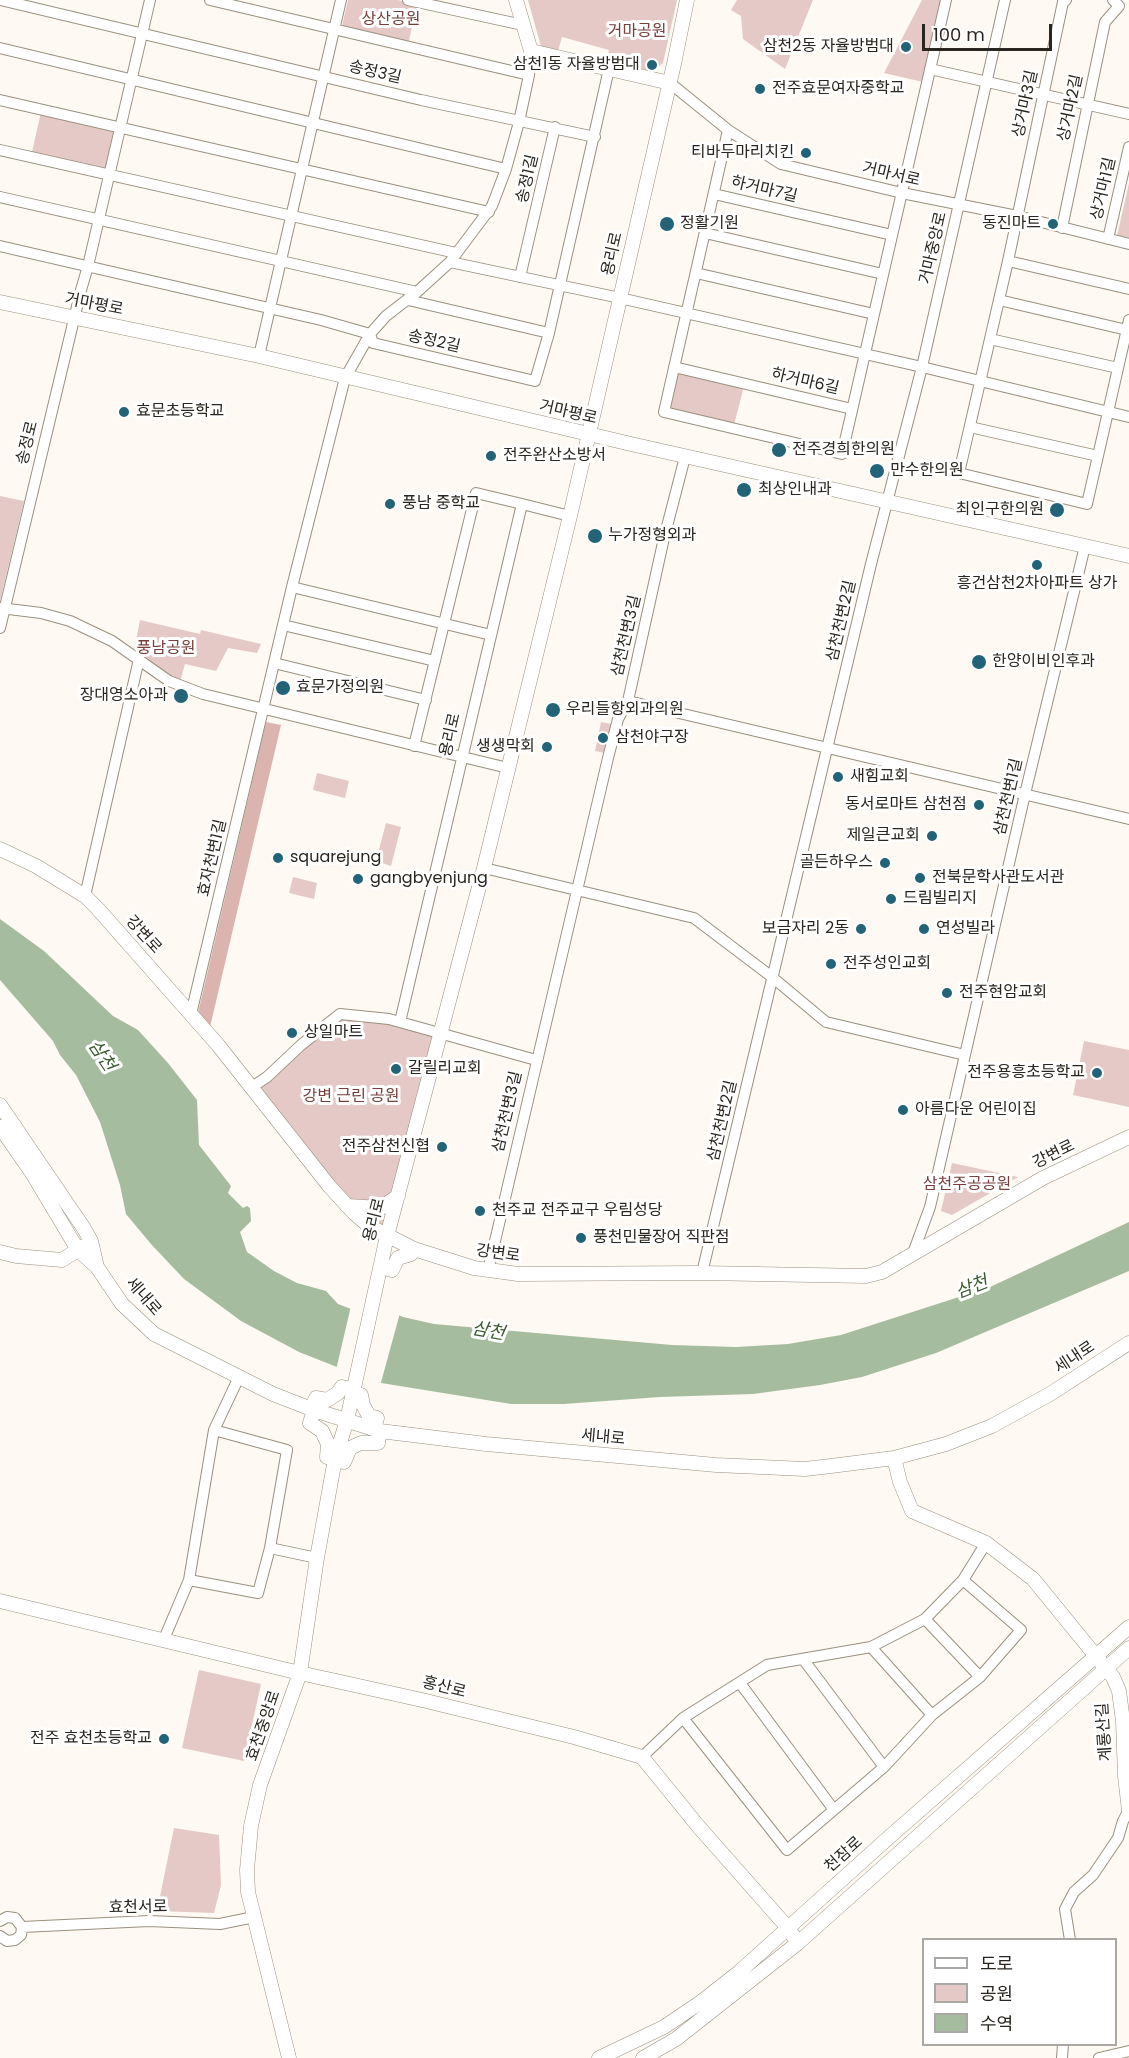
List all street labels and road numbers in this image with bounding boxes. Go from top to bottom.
street label: 송정3길 [347,58,403,88]
street label: 상거마3길 [1010,69,1042,139]
street label: 상거마2길 [1055,73,1087,143]
street label: 송정1길 [513,153,543,205]
street label: 상거마1길 [1087,156,1121,222]
street label: 거마서로 [860,159,922,191]
street label: 하거마7길 [729,173,799,207]
street label: 거마중앙로 [916,210,952,286]
street label: 용리로 [599,230,627,278]
street label: 거마평로 [63,290,125,320]
street label: 송정2길 [406,327,462,357]
street label: 하거마6길 [769,365,841,399]
street label: 거마평로 [537,397,599,429]
street label: 송정로 [13,419,43,467]
street label: 삼천천변2길 [823,579,861,663]
street label: 삼천천변3길 [608,593,646,679]
street label: 용리로 [437,711,465,759]
street label: 삼천천변1길 [991,756,1027,838]
street label: 효자천변1길 [195,817,231,899]
street label: 강변로 [121,912,165,958]
street label: 삼천천변3길 [489,1069,527,1155]
street label: 삼천천변2길 [704,1079,742,1163]
street label: 강변로 [1030,1137,1078,1173]
street label: 용리로 [360,1196,390,1244]
street label: 강변로 [475,1241,521,1267]
street label: 세내로 [121,1274,165,1320]
street label: 세내로 [1051,1338,1099,1378]
street label: 세내로 [580,1427,626,1449]
street label: 홍산로 [420,1673,468,1703]
street label: 효천중앙로 [243,1688,285,1764]
street label: 계룡산길 [1093,1702,1117,1762]
street label: 천잠로 [821,1833,867,1877]
street label: 효천서로 [108,1898,168,1918]

